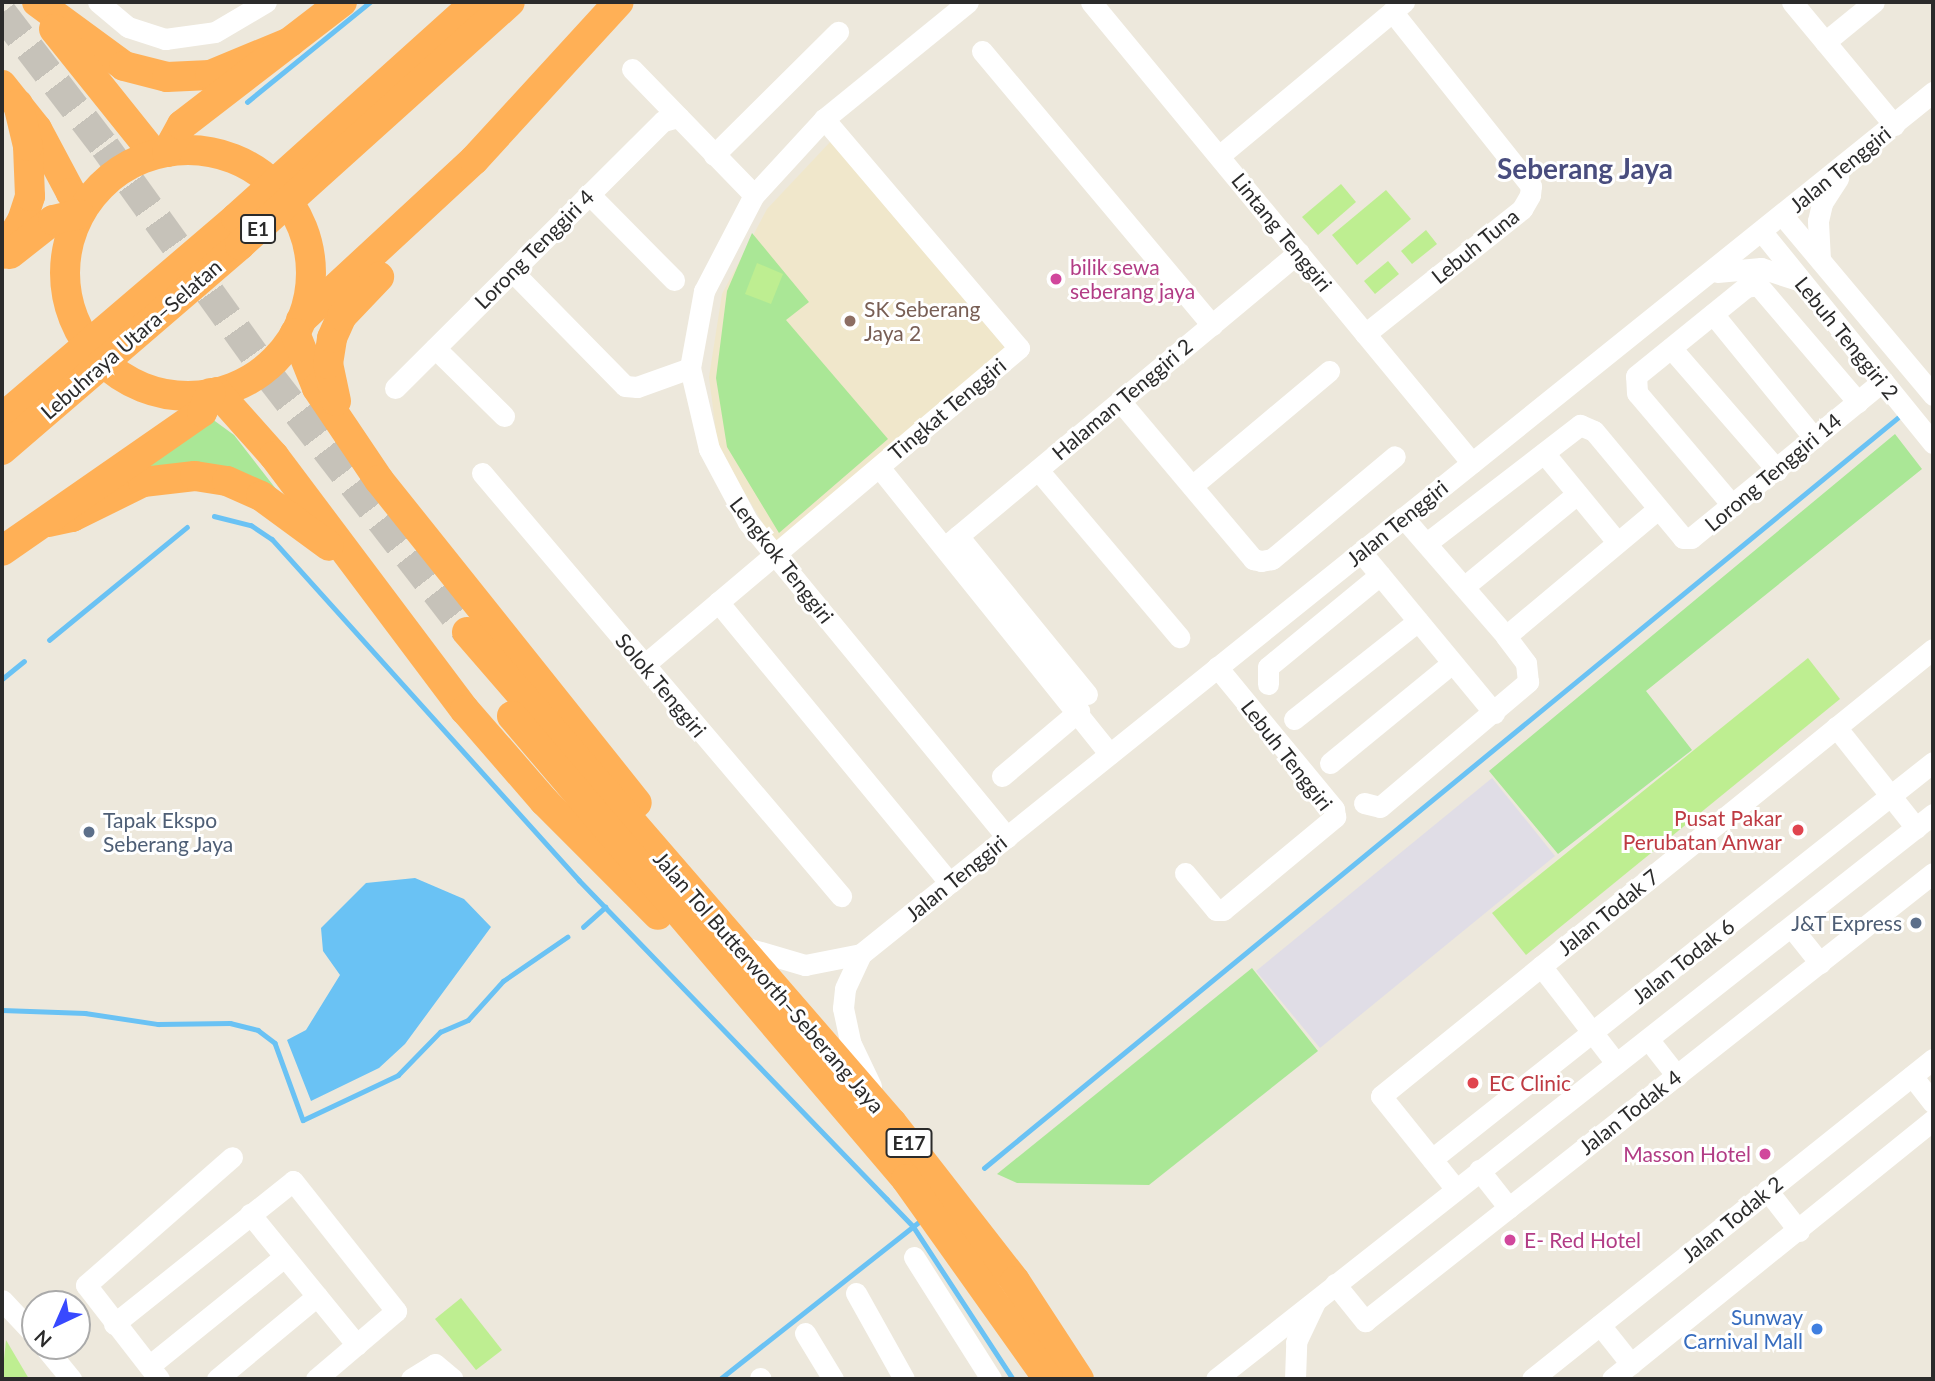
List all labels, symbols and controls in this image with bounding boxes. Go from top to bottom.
street label: Jalan Tenggiri [1784,120,1896,218]
district label: Seberang Jaya [1497,151,1673,185]
street label: Lintang Tenggiri [1226,168,1338,296]
street label: Lorong Tenggiri 4 [469,184,599,314]
street label: Lebuh Tuna [1426,203,1524,289]
road number: E1 [239,214,277,244]
street label: Lebuhraya Utara–Selatan [36,254,226,424]
place label: bilik sewa seberang jaya [1070,254,1195,304]
marker: bilik sewa seberang jaya [1048,271,1064,287]
street label: Lebuh Tenggiri 2 [1790,271,1904,405]
place label: SK Seberang Jaya 2 [864,296,980,346]
marker: SK Seberang Jaya 2 [842,313,858,329]
street label: Halaman Tenggiri 2 [1046,333,1198,465]
street label: Tingkat Tenggiri [883,352,1011,466]
street label: Lorong Tenggiri 14 [1699,407,1847,537]
street label: Jalan Tenggiri [1341,474,1453,572]
street label: Lengkok Tenggiri [725,492,839,628]
street label: Solok Tenggiri [610,628,712,742]
street label: Lebuh Tenggiri [1236,695,1338,815]
place label: Pusat Pakar Perubatan Anwar [1622,805,1782,855]
place label: Tapak Ekspo Seberang Jaya [103,807,234,857]
marker: Pusat Pakar Perubatan Anwar [1788,820,1808,840]
marker: Tapak Ekspo Seberang Jaya [81,824,97,840]
street label: Jalan Tenggiri [900,829,1012,927]
street label: Jalan Tol Butterworth–Seberang Jaya [648,846,890,1118]
street label: Jalan Todak 7 [1552,863,1664,961]
place label: J&T Express [1791,910,1902,936]
street label: Jalan Todak 6 [1627,913,1739,1009]
marker: J&T Express [1908,915,1924,931]
street label: Jalan Todak 4 [1574,1064,1686,1160]
place label: EC Clinic [1489,1070,1571,1096]
marker: EC Clinic [1463,1073,1483,1093]
road number: E17 [884,1128,934,1158]
place label: Masson Hotel [1623,1141,1751,1167]
marker: Masson Hotel [1757,1146,1773,1162]
street label: Jalan Todak 2 [1676,1170,1788,1268]
place label: E- Red Hotel [1524,1227,1641,1253]
marker: E- Red Hotel [1502,1232,1518,1248]
north arrow [21,1290,91,1360]
place label: Sunway Carnival Mall [1683,1304,1803,1354]
marker: Sunway Carnival Mall [1809,1321,1825,1337]
text: N [29,1326,56,1352]

